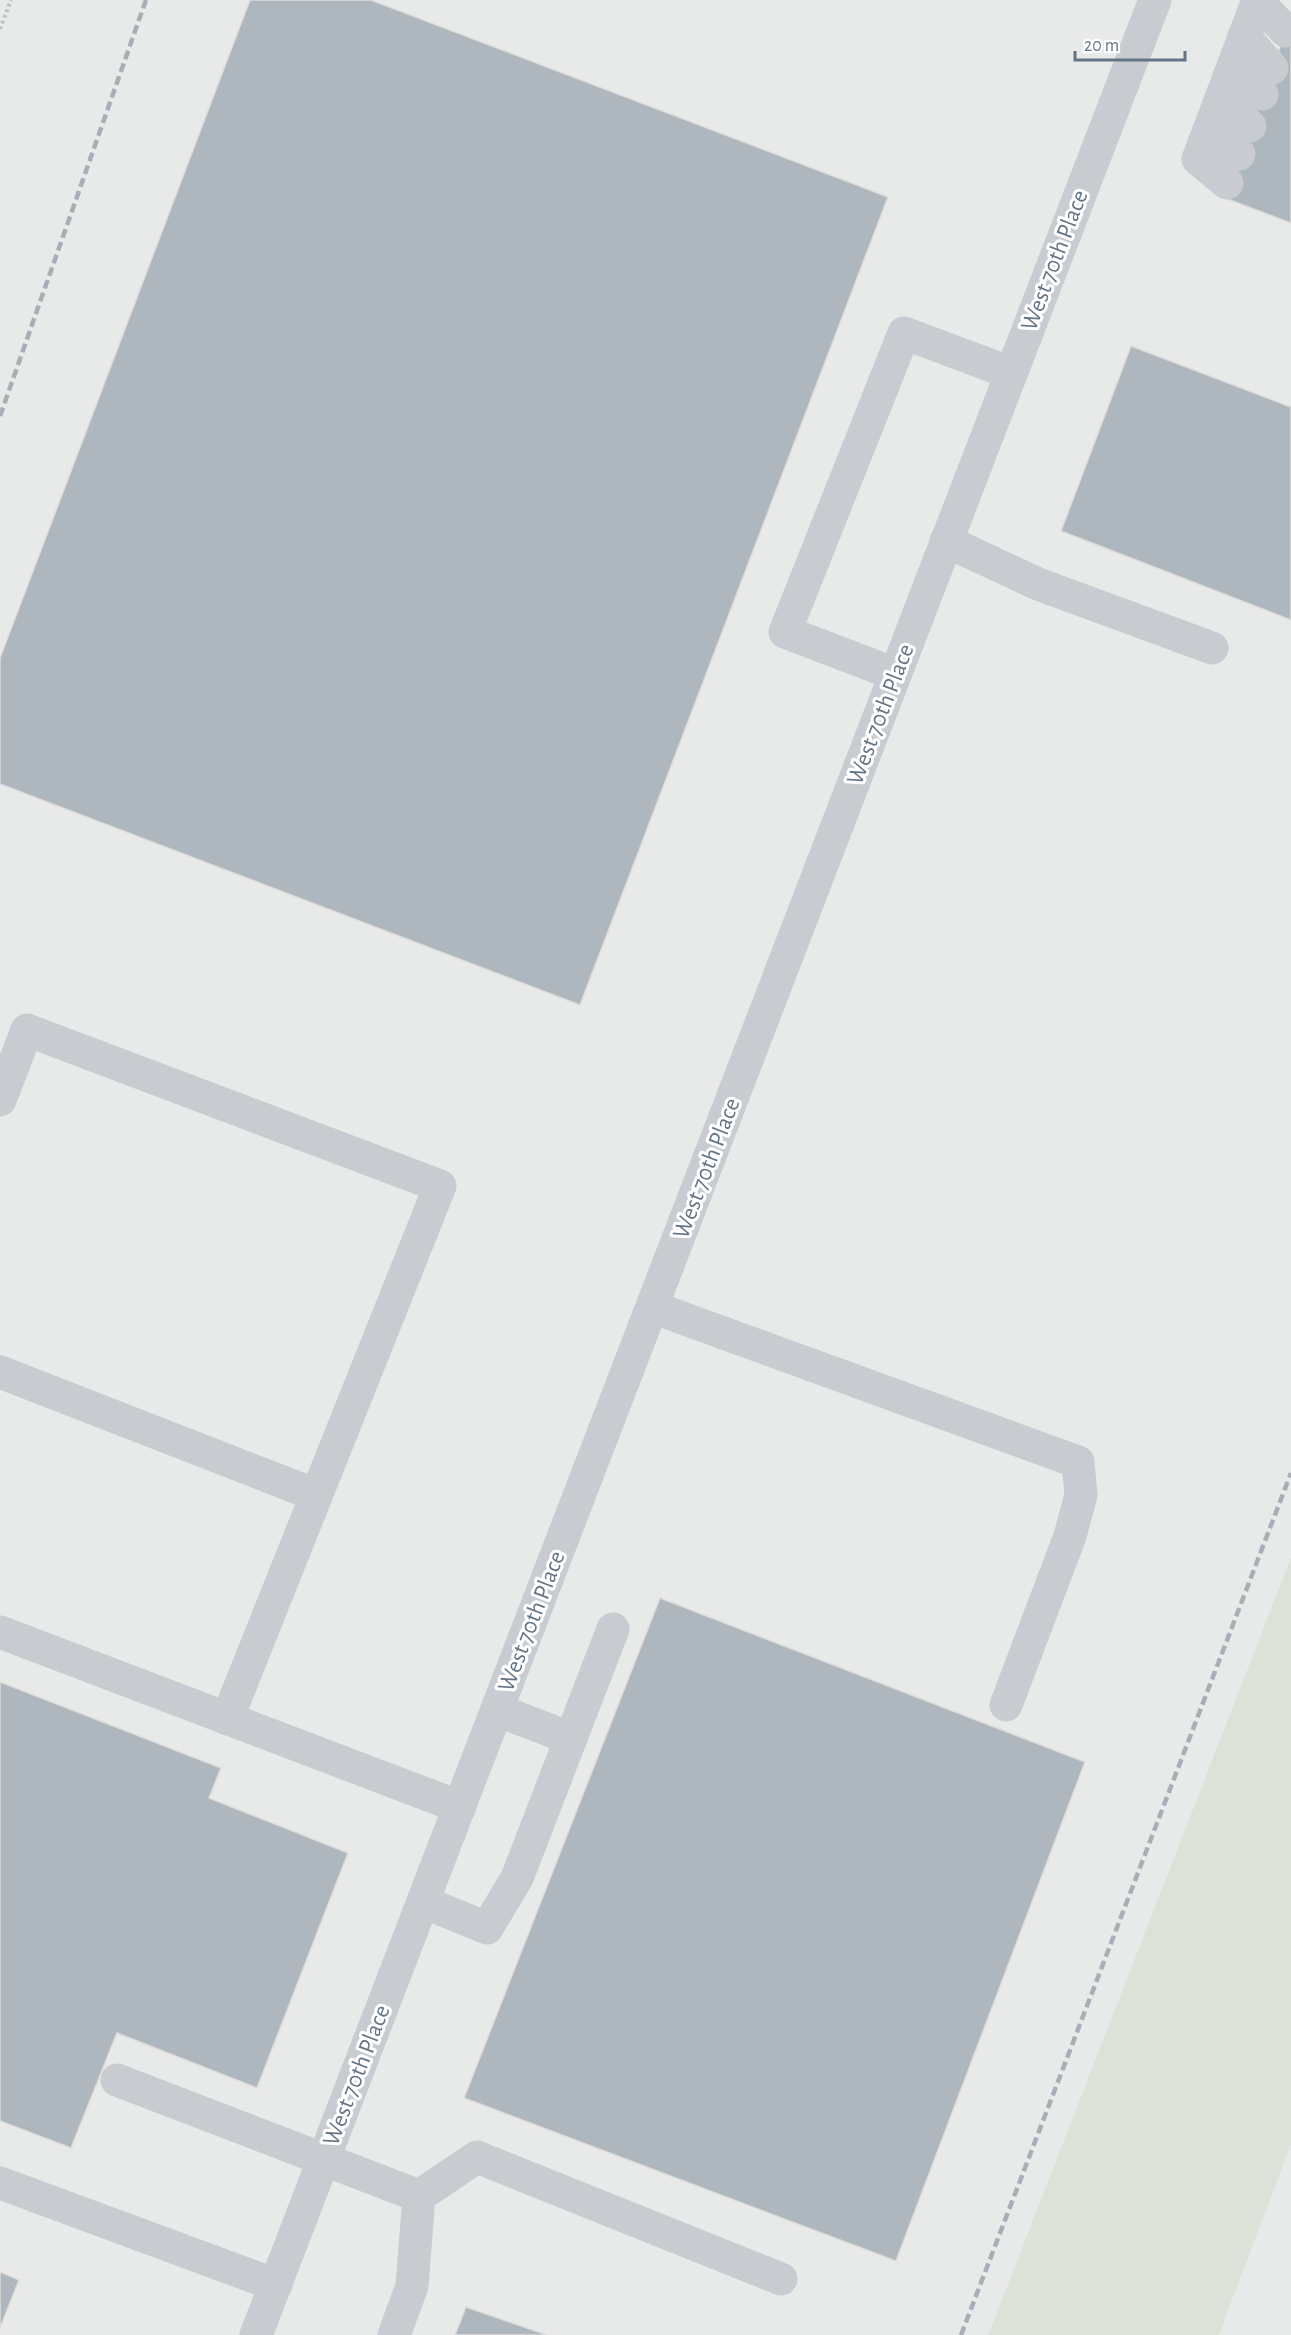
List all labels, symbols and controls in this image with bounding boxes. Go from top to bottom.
scale bar [1075,24,1184,62]
text: 20 m [1084,37,1119,55]
street label: West 70th Place [1017,187,1093,334]
street label: West 70th Place [843,641,919,788]
street label: West 70th Place [669,1095,745,1242]
street label: West 70th Place [494,1548,570,1695]
street label: West 70th Place [319,2002,395,2149]

